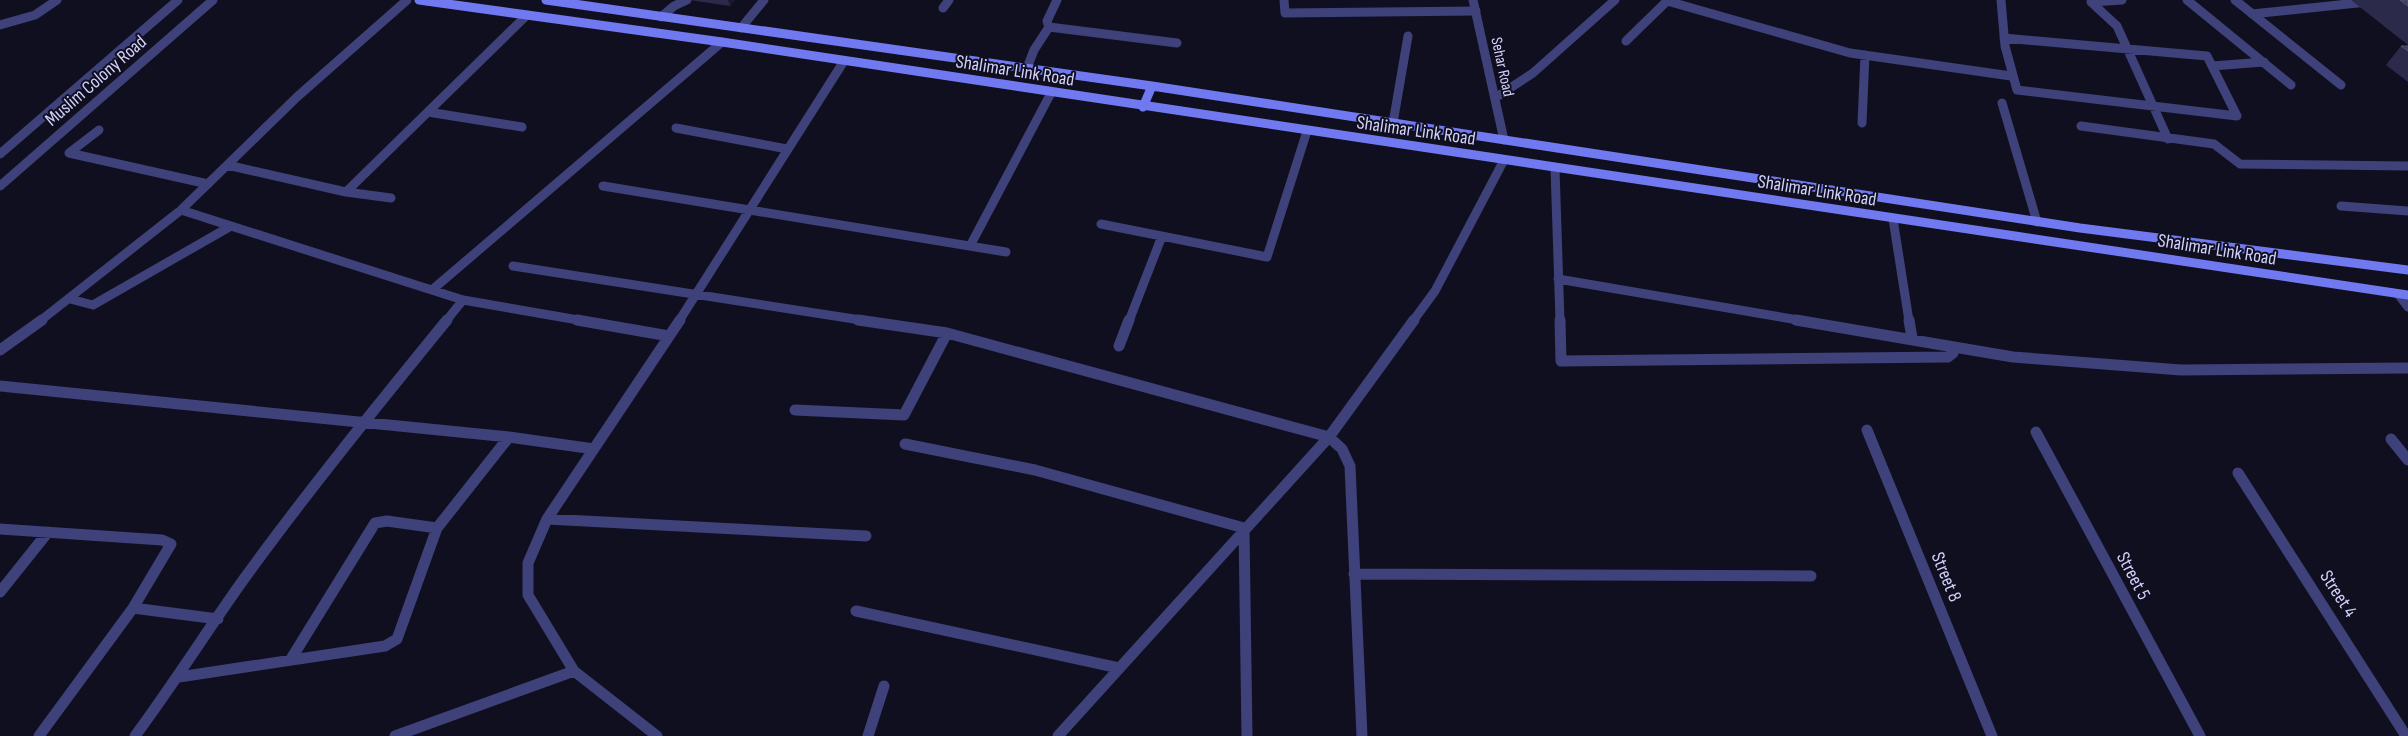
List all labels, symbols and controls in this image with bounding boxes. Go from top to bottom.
street label: Muslim Colony Road [40,31,152,131]
street label: Sehar Road [1486,36,1518,98]
street label: Shalimar Link Road [954,50,1076,92]
street label: Shalimar Link Road [1355,111,1477,151]
street label: Shalimar Link Road [1756,170,1878,212]
street label: Shalimar Link Road [2156,229,2278,271]
street label: Street 5 [2111,548,2155,604]
street label: Street 8 [1926,549,1966,605]
street label: Street 4 [2314,566,2362,622]

